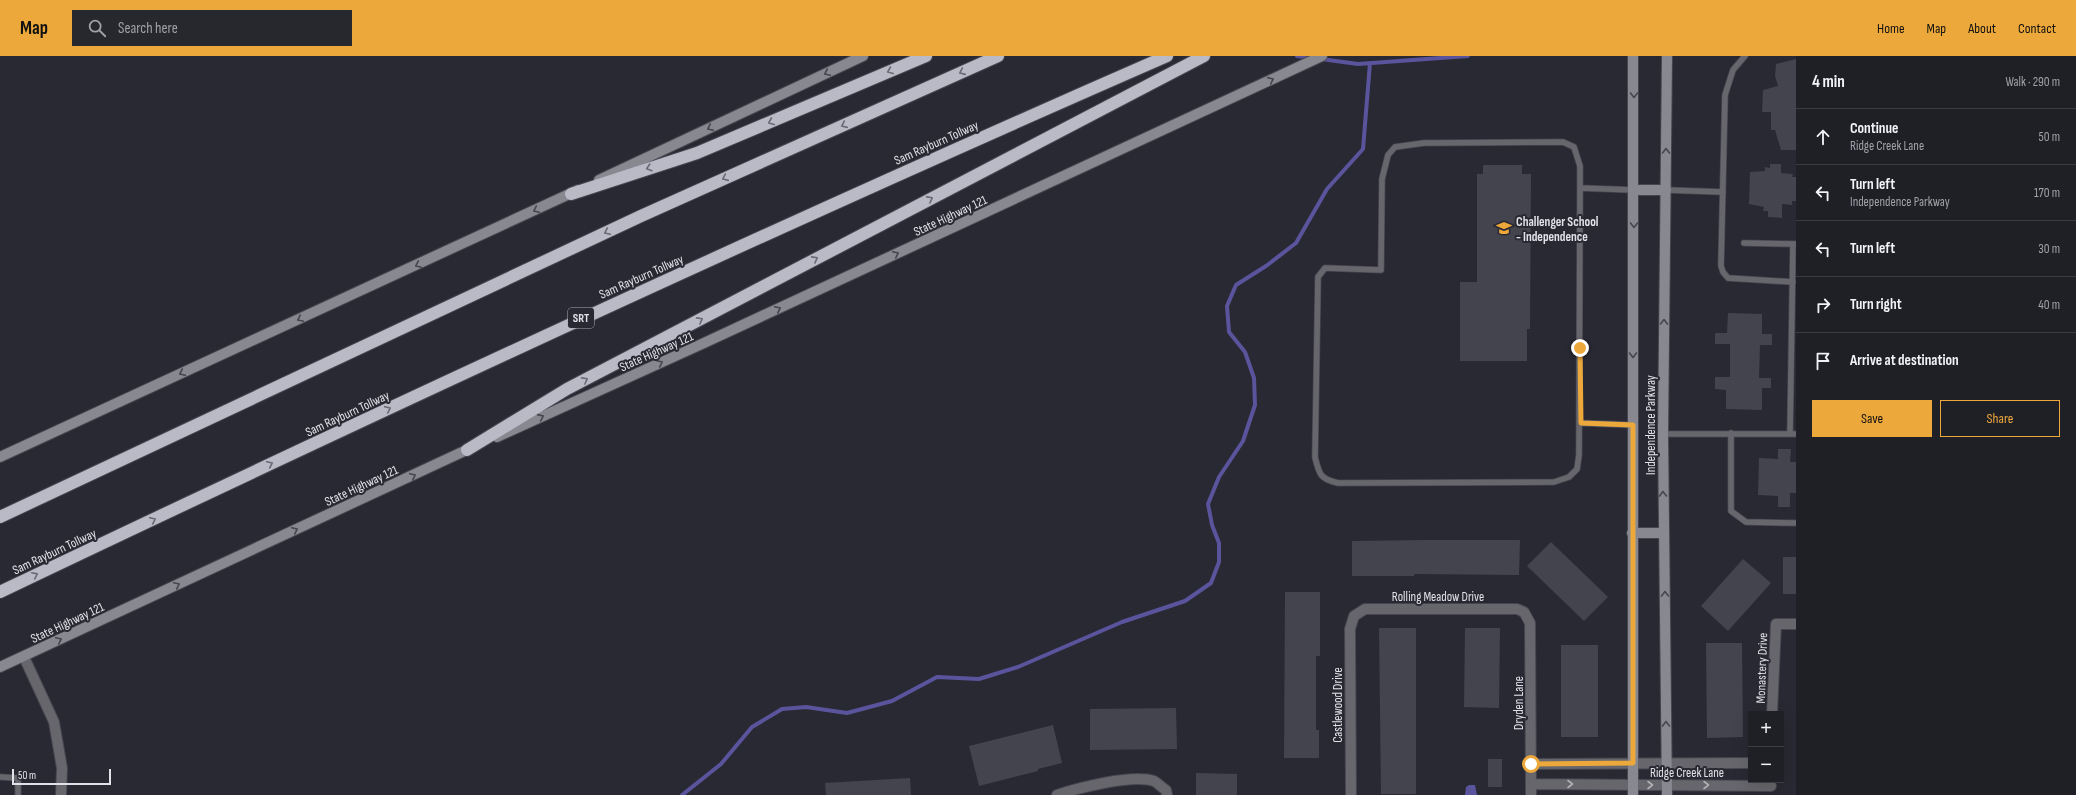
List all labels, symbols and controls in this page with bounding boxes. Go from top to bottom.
search box [72,10,352,46]
text: Map [20,17,48,40]
icon: search [86,17,108,39]
text: Search here [118,19,178,38]
text: Home [1877,20,1905,37]
text: Map [1927,20,1946,37]
text: About [1968,20,1996,37]
text: Contact [2018,20,2056,37]
one-way arrow [887,66,895,74]
one-way arrow [959,67,967,75]
one-way arrow [824,68,832,76]
text: 4 min [1812,72,1845,92]
text: Walk · 290 m [2005,74,2060,90]
one-way arrow [1267,76,1274,84]
one-way arrow [1630,92,1638,98]
one-way arrow [767,117,775,125]
street label: Sam Rayburn Tollway [892,117,981,169]
text: Continue [1850,119,1899,138]
one-way arrow [840,120,848,128]
one-way arrow [706,123,714,131]
icon: ahead [1812,126,1834,148]
text: 50 m [2039,129,2060,145]
text: Ridge Creek Lane [1850,138,1924,154]
one-way arrow [1662,148,1670,154]
one-way arrow [646,164,653,172]
one-way arrow [722,174,729,182]
text: Turn left [1850,175,1895,194]
icon: left [1812,182,1834,204]
text: 170 m [2034,185,2060,201]
street label: State Highway 121 [911,192,990,240]
text: Independence Parkway [1850,194,1950,210]
one-way arrow [926,196,934,204]
one-way arrow [532,205,540,213]
place label: Challenger School - Independence [1516,214,1599,245]
school or university icon: Challenger School - Independence [1495,219,1513,237]
one-way arrow [1630,222,1638,228]
one-way arrow [603,227,611,235]
icon: left [1812,238,1834,260]
text: Turn left [1850,239,1895,258]
text: 30 m [2038,241,2060,257]
street label: Sam Rayburn Tollway [597,251,686,303]
one-way arrow [891,251,899,259]
one-way arrow [811,257,818,264]
one-way arrow [414,260,421,268]
icon: right [1812,294,1834,316]
text: Turn right [1850,295,1902,314]
text: 40 m [2038,297,2060,313]
one-way arrow [773,306,781,314]
road number: SRT [568,308,594,328]
one-way arrow [296,314,304,322]
one-way arrow [696,317,703,324]
one-way arrow [1660,319,1668,325]
street label: State Highway 121 [617,328,696,375]
route end [1571,339,1589,357]
icon: arrive [1812,350,1834,372]
text: Arrive at destination [1850,351,1959,370]
one-way arrow [1629,352,1637,358]
one-way arrow [655,360,663,368]
one-way arrow [178,368,186,376]
street label: Independence Parkway [1643,375,1659,475]
one-way arrow [581,377,588,384]
street label: Sam Rayburn Tollway [303,387,392,440]
button: Save [1812,400,1932,437]
button: Share [1940,400,2060,437]
one-way arrow [384,406,391,414]
one-way arrow [537,414,544,422]
one-way arrow [266,461,274,469]
street label: State Highway 121 [322,462,401,510]
one-way arrow [409,473,416,481]
one-way arrow [1659,491,1667,497]
one-way arrow [148,517,156,525]
street label: Sam Rayburn Tollway [10,525,99,578]
one-way arrow [291,527,298,535]
one-way arrow [31,572,39,580]
one-way arrow [173,582,181,590]
street label: Rolling Meadow Drive [1392,589,1484,605]
one-way arrow [1660,591,1669,597]
street label: State Highway 121 [28,599,107,647]
street label: Monastery Drive [1753,632,1771,704]
one-way arrow [55,637,63,645]
street label: Castlewood Drive [1330,667,1346,743]
street label: Dryden Lane [1511,676,1527,730]
map controls [1748,711,1784,783]
button: + [1748,711,1784,747]
one-way arrow [1662,721,1670,727]
button: − [1748,747,1784,783]
route start [1522,755,1540,773]
street label: Ridge Creek Lane [1650,765,1724,781]
scale bar [12,767,111,786]
text: 50 m [18,769,36,782]
one-way arrow [1567,780,1573,788]
one-way arrow [1647,781,1653,789]
one-way arrow [1703,781,1709,789]

